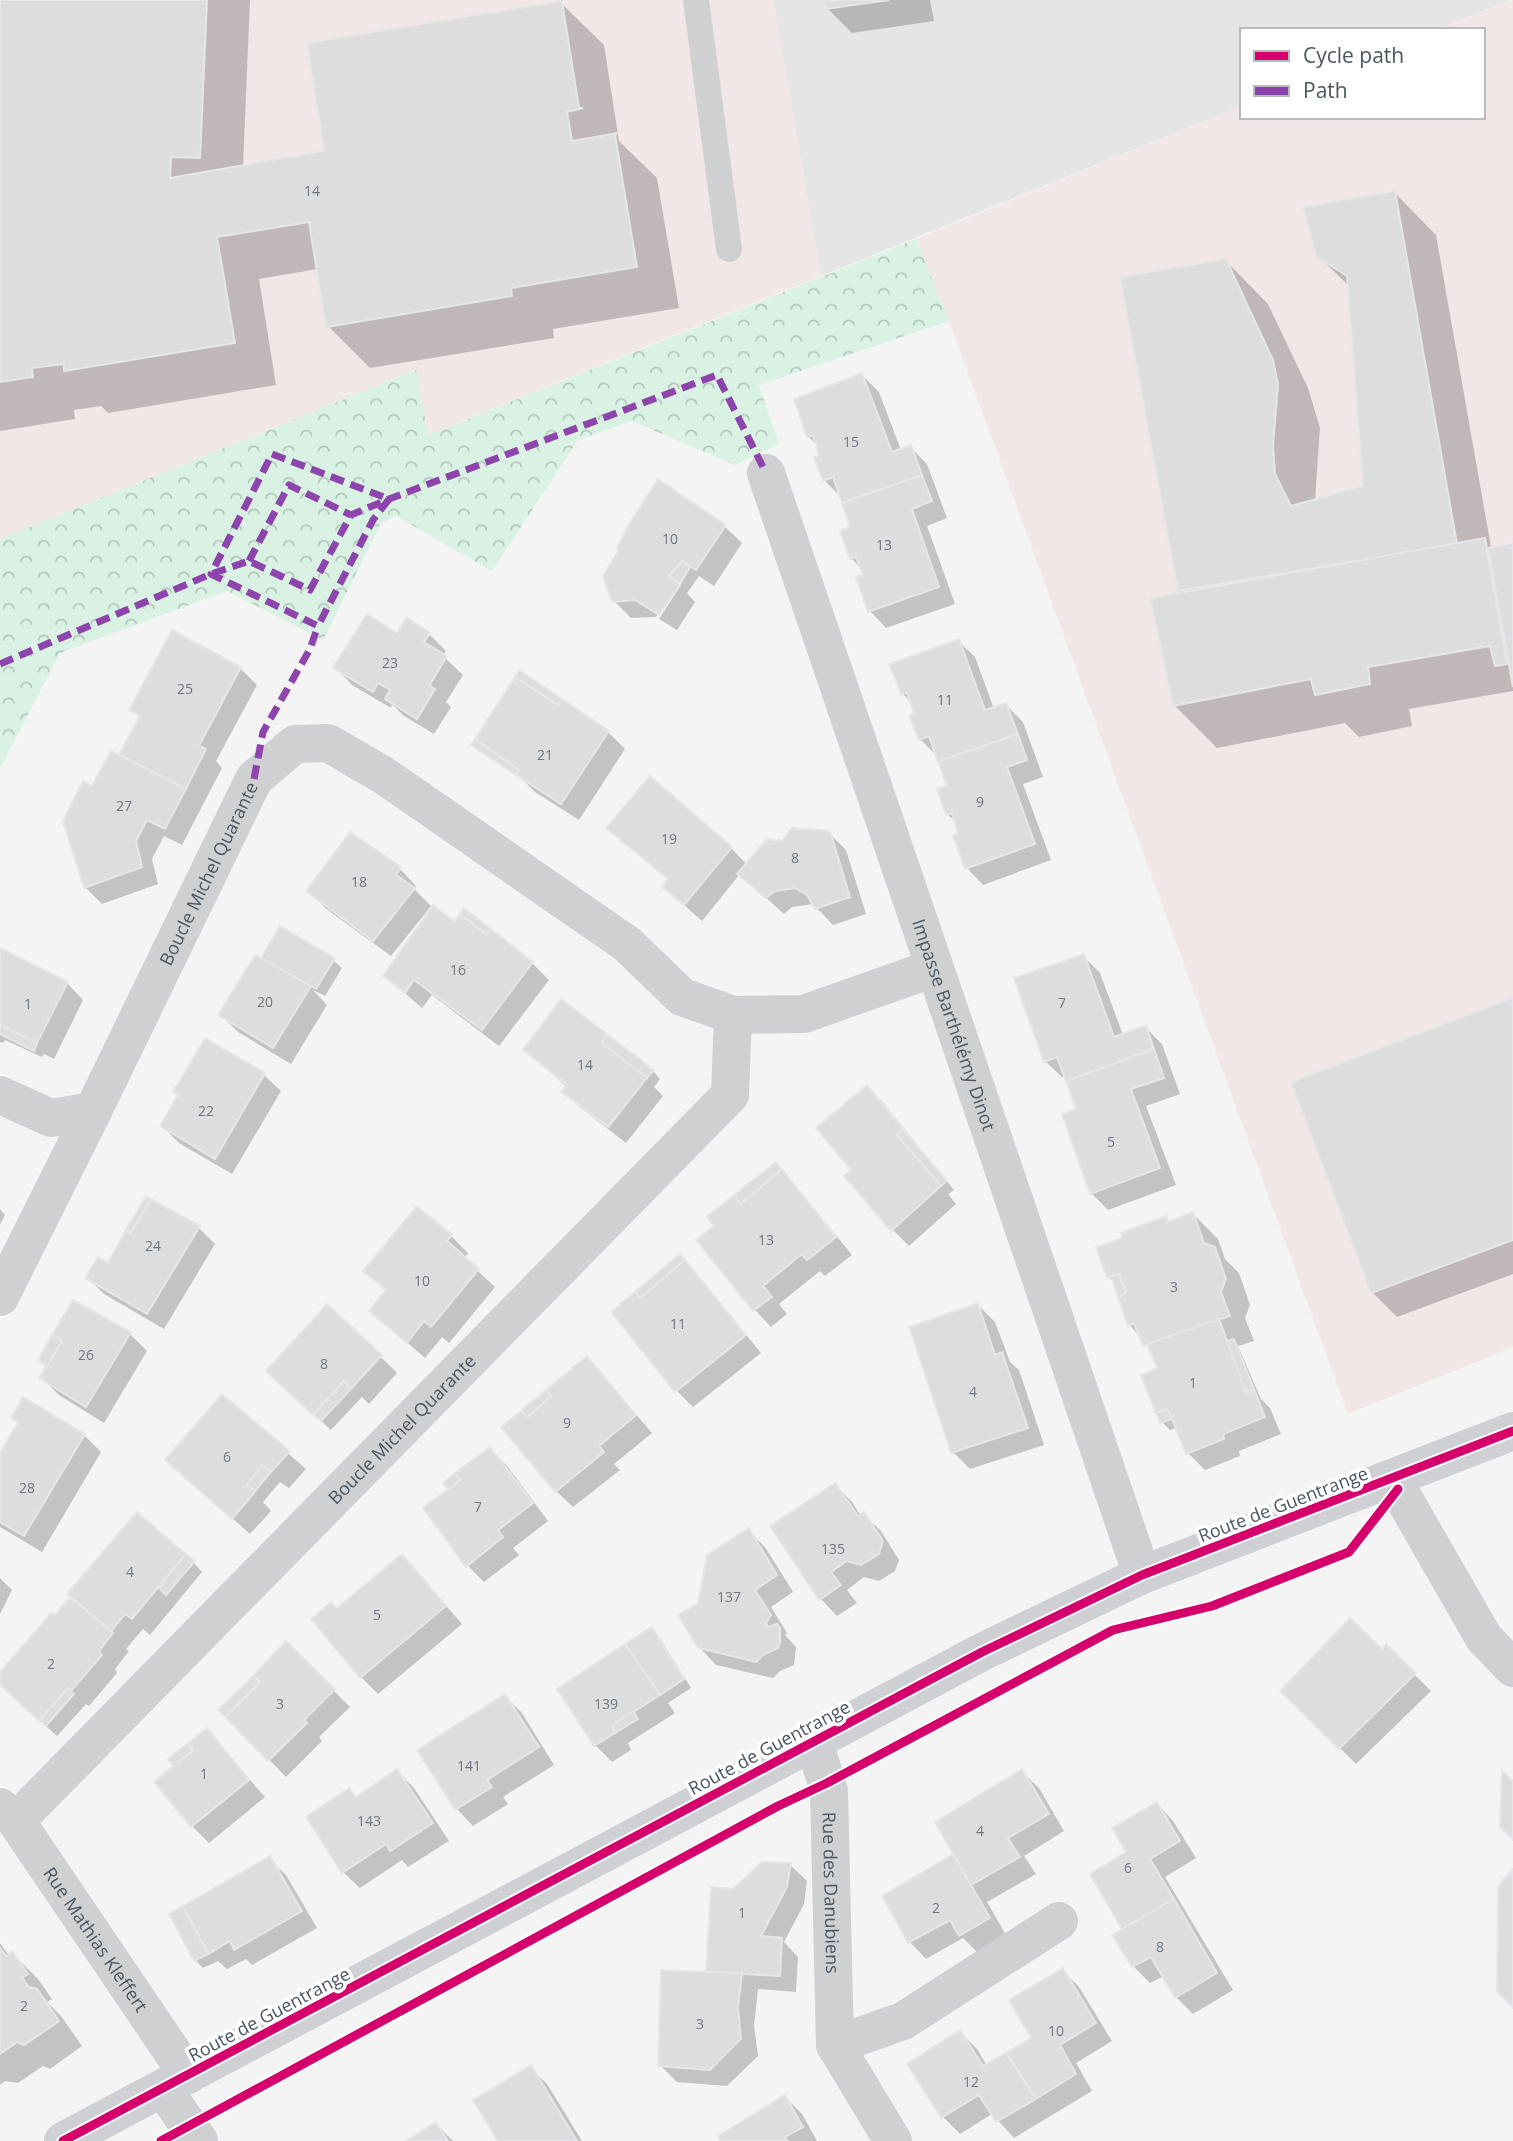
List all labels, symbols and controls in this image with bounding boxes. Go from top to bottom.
legend [1240,28,1485,119]
text: Cycle path [1303,41,1404,69]
text: Path [1303,76,1348,104]
house number: 14 [304,181,320,200]
house number: 15 [843,432,859,451]
house number: 10 [662,529,678,548]
house number: 13 [876,535,892,554]
house number: 23 [382,653,398,672]
house number: 25 [177,679,193,698]
house number: 11 [937,690,953,709]
house number: 21 [537,745,553,764]
street label: Boucle Michel Quarante [154,778,263,969]
house number: 9 [976,792,984,811]
house number: 27 [116,796,132,815]
house number: 19 [661,829,677,848]
house number: 8 [791,848,799,867]
house number: 18 [351,872,367,891]
street label: Impasse Barthélémy Dinot [907,916,1002,1134]
house number: 16 [450,960,466,979]
house number: 20 [257,992,273,1011]
house number: 7 [1058,993,1066,1012]
house number: 1 [24,994,32,1013]
house number: 14 [577,1055,593,1074]
house number: 22 [198,1101,214,1120]
house number: 5 [1107,1132,1115,1151]
house number: 13 [758,1230,774,1249]
house number: 24 [145,1236,161,1255]
house number: 10 [414,1271,430,1290]
house number: 3 [1170,1277,1178,1296]
house number: 11 [670,1314,686,1333]
house number: 26 [78,1345,94,1364]
street label: Boucle Michel Quarante [323,1349,481,1509]
house number: 8 [320,1354,328,1373]
house number: 1 [1189,1373,1197,1392]
house number: 4 [969,1382,977,1401]
house number: 9 [563,1413,571,1432]
house number: 6 [223,1447,231,1466]
street label: Route de Guentrange [1195,1461,1371,1547]
house number: 28 [19,1478,35,1497]
house number: 7 [474,1497,482,1516]
house number: 135 [821,1539,845,1558]
house number: 4 [126,1562,134,1581]
house number: 137 [717,1587,741,1606]
house number: 5 [373,1605,381,1624]
house number: 2 [47,1654,55,1673]
house number: 3 [276,1694,284,1713]
house number: 139 [594,1694,618,1713]
street label: Route de Guentrange [684,1694,854,1800]
house number: 141 [457,1756,481,1775]
house number: 1 [200,1764,208,1783]
house number: 143 [357,1811,381,1830]
street label: Rue des Danubiens [817,1812,845,1974]
house number: 4 [976,1821,984,1840]
house number: 6 [1124,1858,1132,1877]
street label: Rue Mathias Kleffert [38,1862,154,2016]
house number: 2 [932,1898,940,1917]
house number: 1 [738,1903,746,1922]
house number: 8 [1156,1937,1164,1956]
street label: Route de Guentrange [184,1961,354,2067]
house number: 2 [20,1996,28,2015]
house number: 3 [696,2014,704,2033]
house number: 10 [1048,2021,1064,2040]
house number: 12 [963,2072,979,2091]

